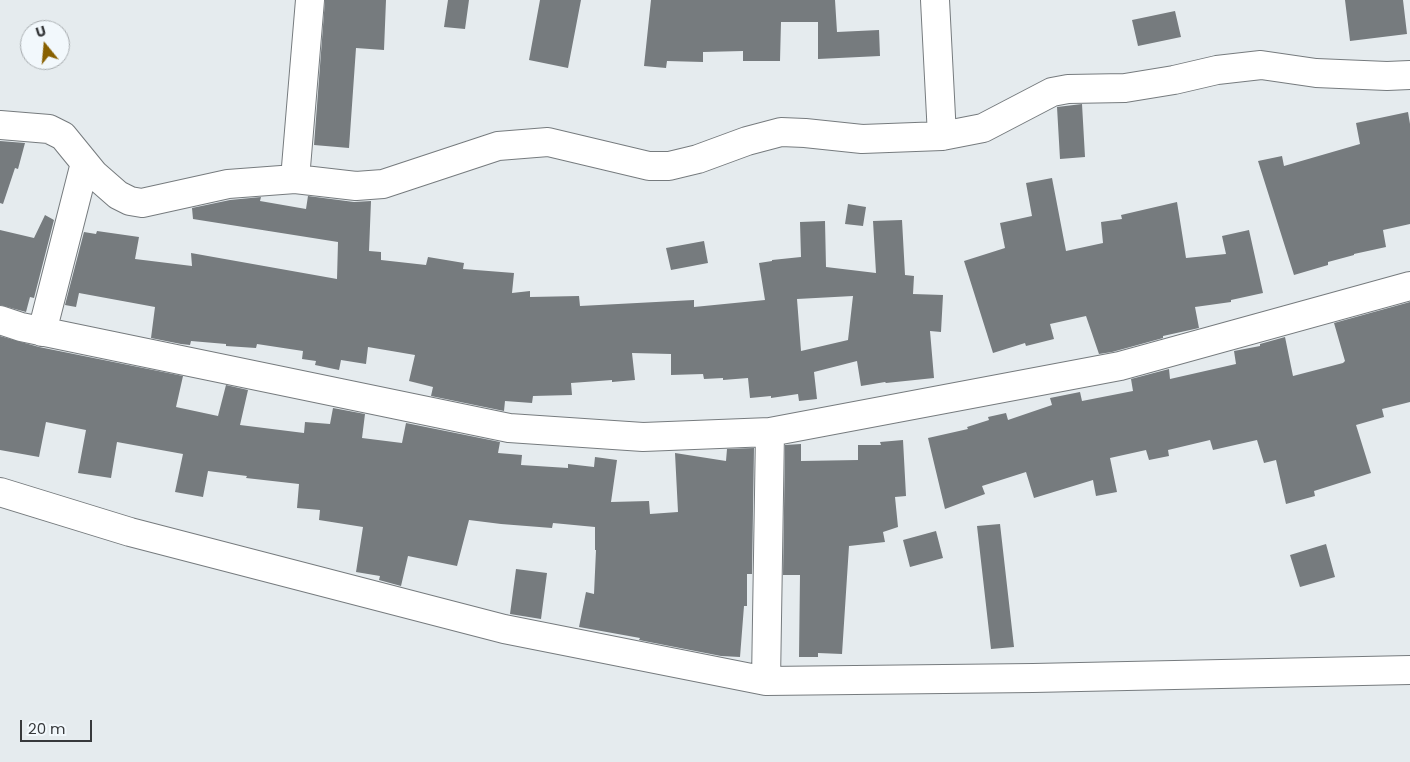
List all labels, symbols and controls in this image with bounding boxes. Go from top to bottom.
north arrow [20,20,70,70]
text: U [33,21,49,43]
scale bar [22,710,95,742]
text: 20 m [28,718,66,739]

